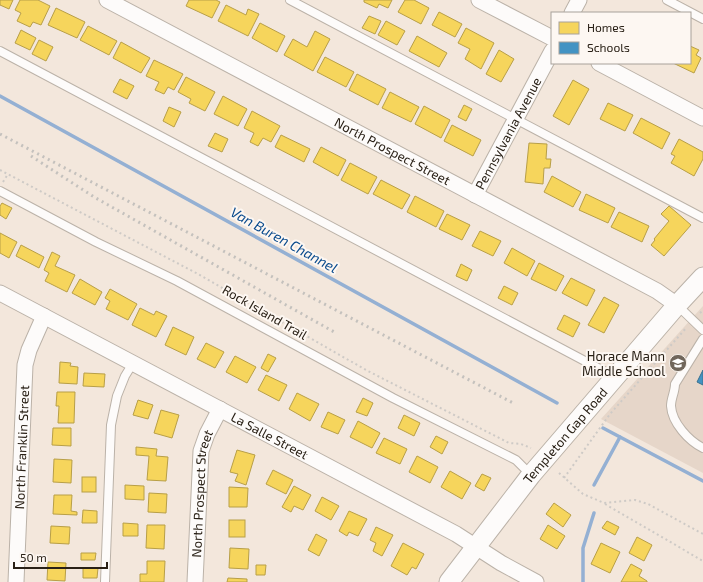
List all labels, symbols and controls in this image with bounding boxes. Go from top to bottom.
legend [551,12,691,64]
text: Homes [587,20,625,34]
text: Schools [587,40,630,54]
street label: Pennsylvania Avenue [472,74,545,192]
street label: North Prospect Street [332,114,453,188]
water label: Van Buren Channel [228,203,341,276]
street label: Rock Island Trail [220,281,310,343]
place label: Horace Mann Middle School [582,348,665,379]
school or university icon: Horace Mann Middle School [668,353,688,373]
street label: Templeton Gap Road [519,384,611,487]
street label: North Franklin Street [11,385,32,510]
street label: La Salle Street [228,409,311,462]
street label: North Prospect Street [188,427,216,558]
scale bar [14,544,107,570]
text: 50 m [20,550,47,564]

